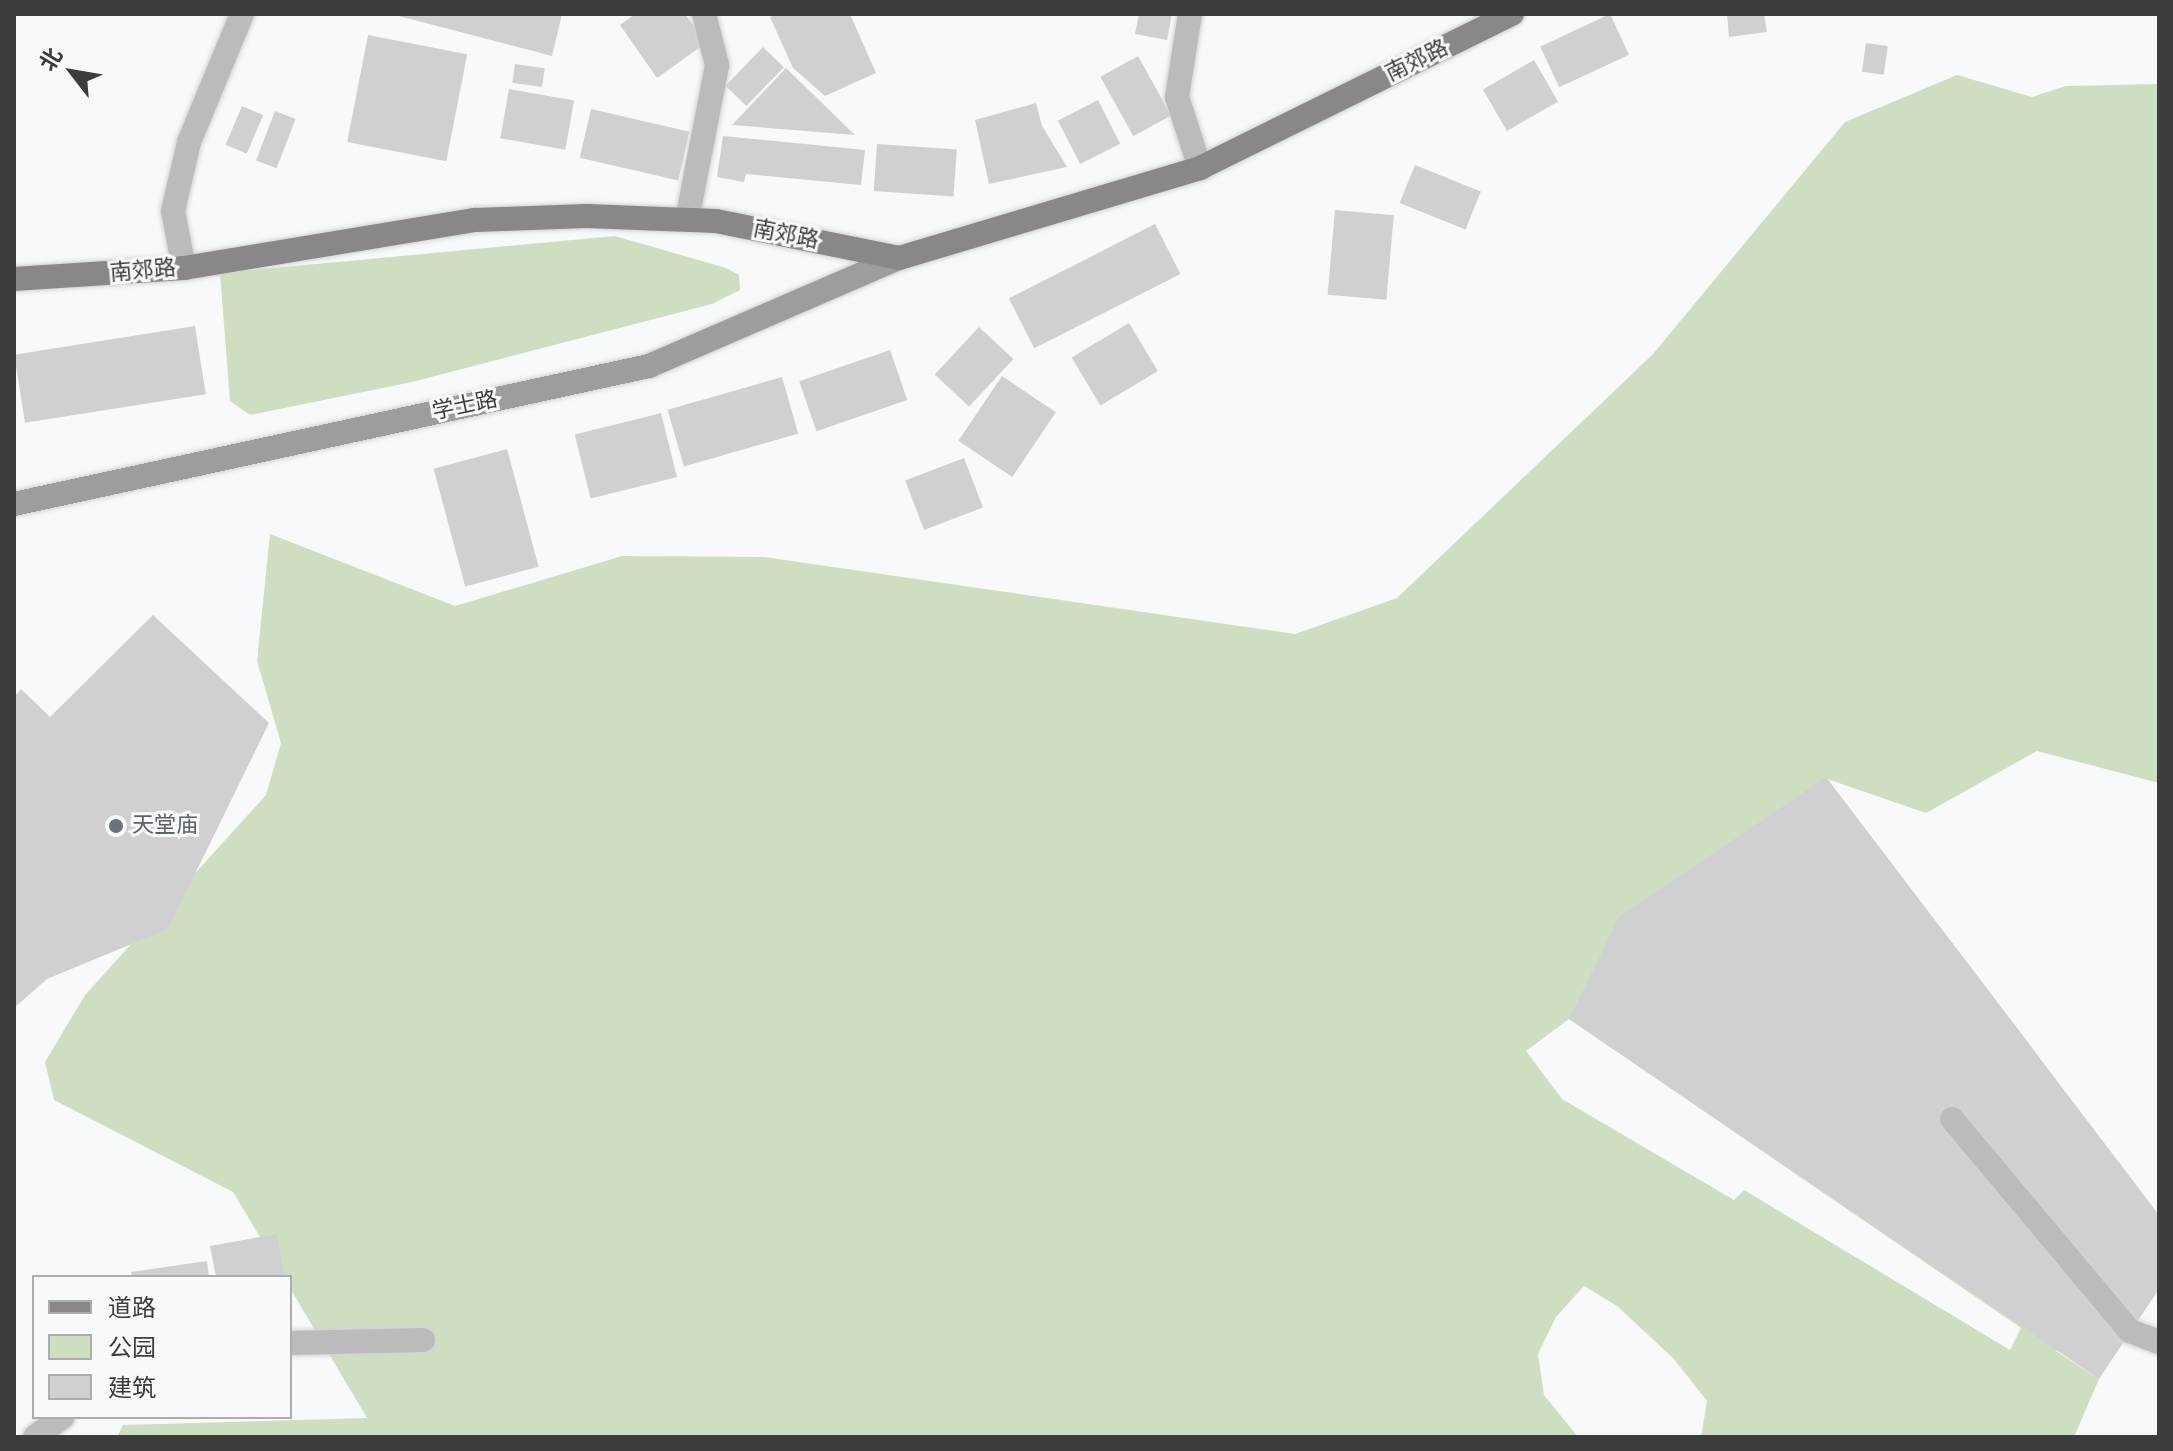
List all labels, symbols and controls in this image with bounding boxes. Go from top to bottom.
north arrow [32,32,112,112]
street label: 南郊路 [1382,35,1452,87]
text: 北 [32,42,71,77]
street label: 南郊路 [751,216,821,254]
street label: 南郊路 [109,255,177,287]
street label: 学士路 [430,386,500,426]
place label: 天堂庙 [132,813,198,839]
marker: 天堂庙 [107,817,125,835]
legend [32,1275,292,1419]
text: 道路 [108,1291,156,1326]
text: 公园 [108,1331,156,1366]
text: 建筑 [108,1371,156,1406]

